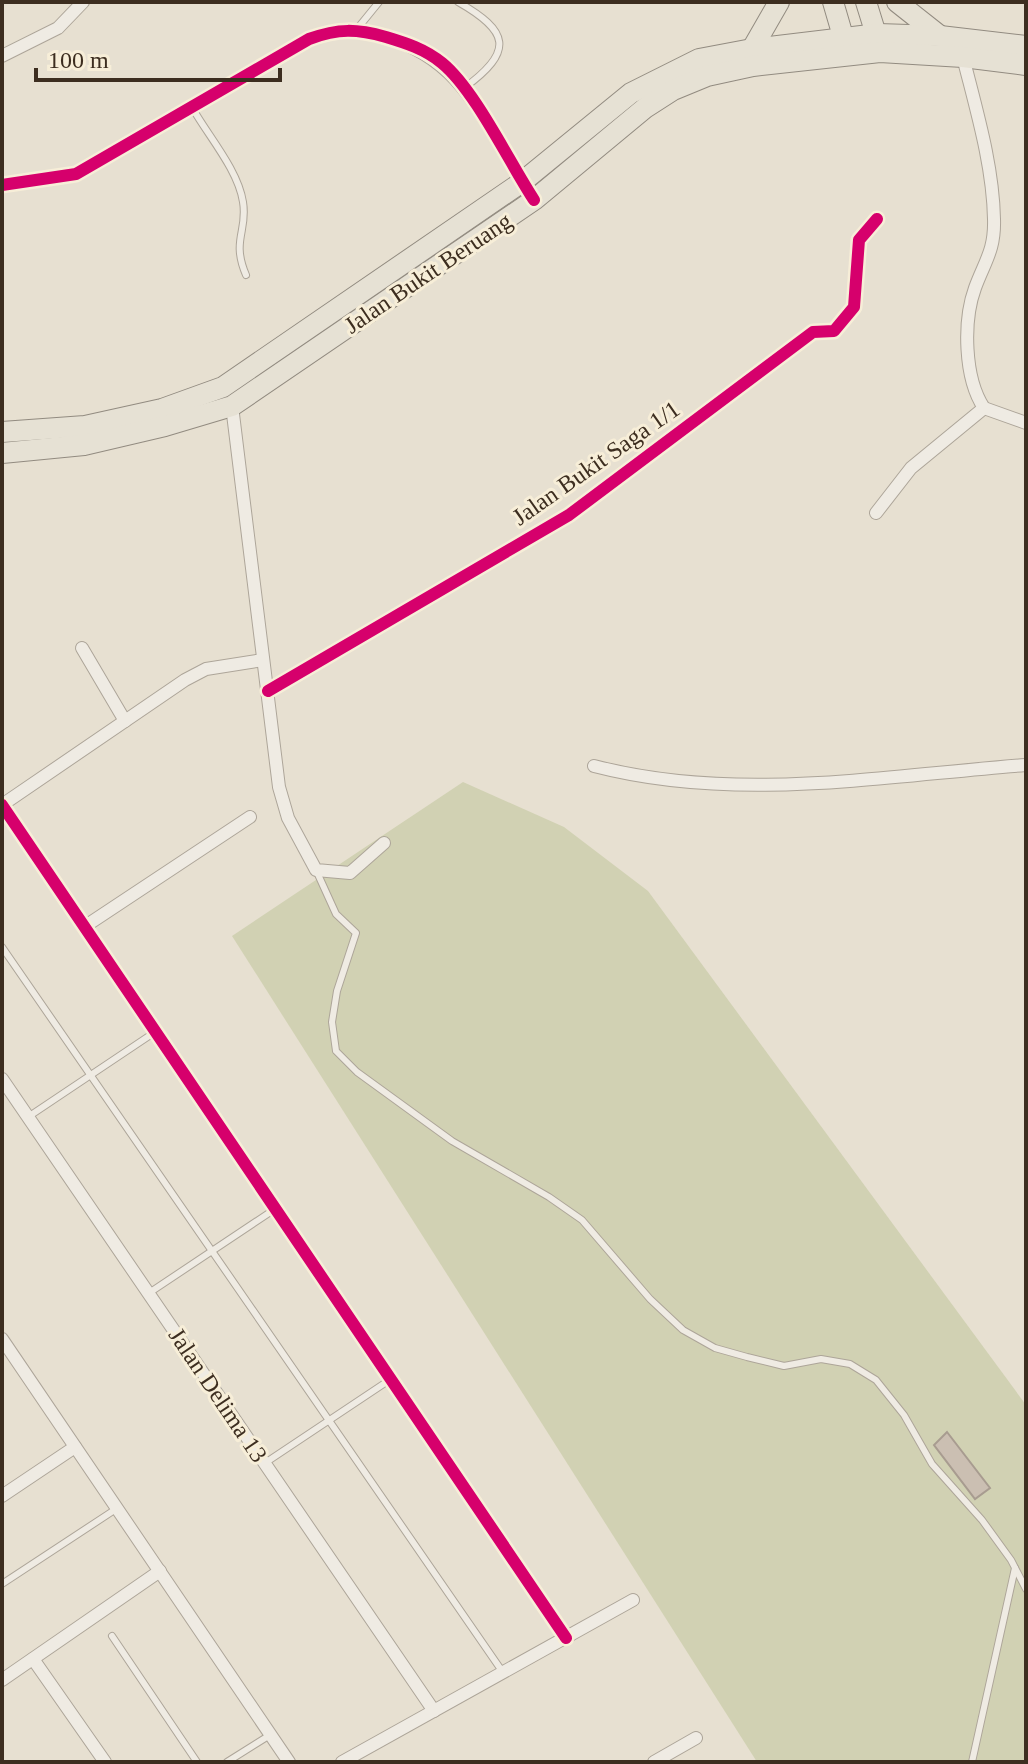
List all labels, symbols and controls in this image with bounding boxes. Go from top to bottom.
scale bar [36,32,280,82]
text: 100 m [48,47,109,73]
street label: Jalan Bukit Beruang [339,207,517,339]
street label: Jalan Bukit Saga 1/1 [507,396,685,530]
street label: Jalan Delima 13 [164,1323,272,1467]

